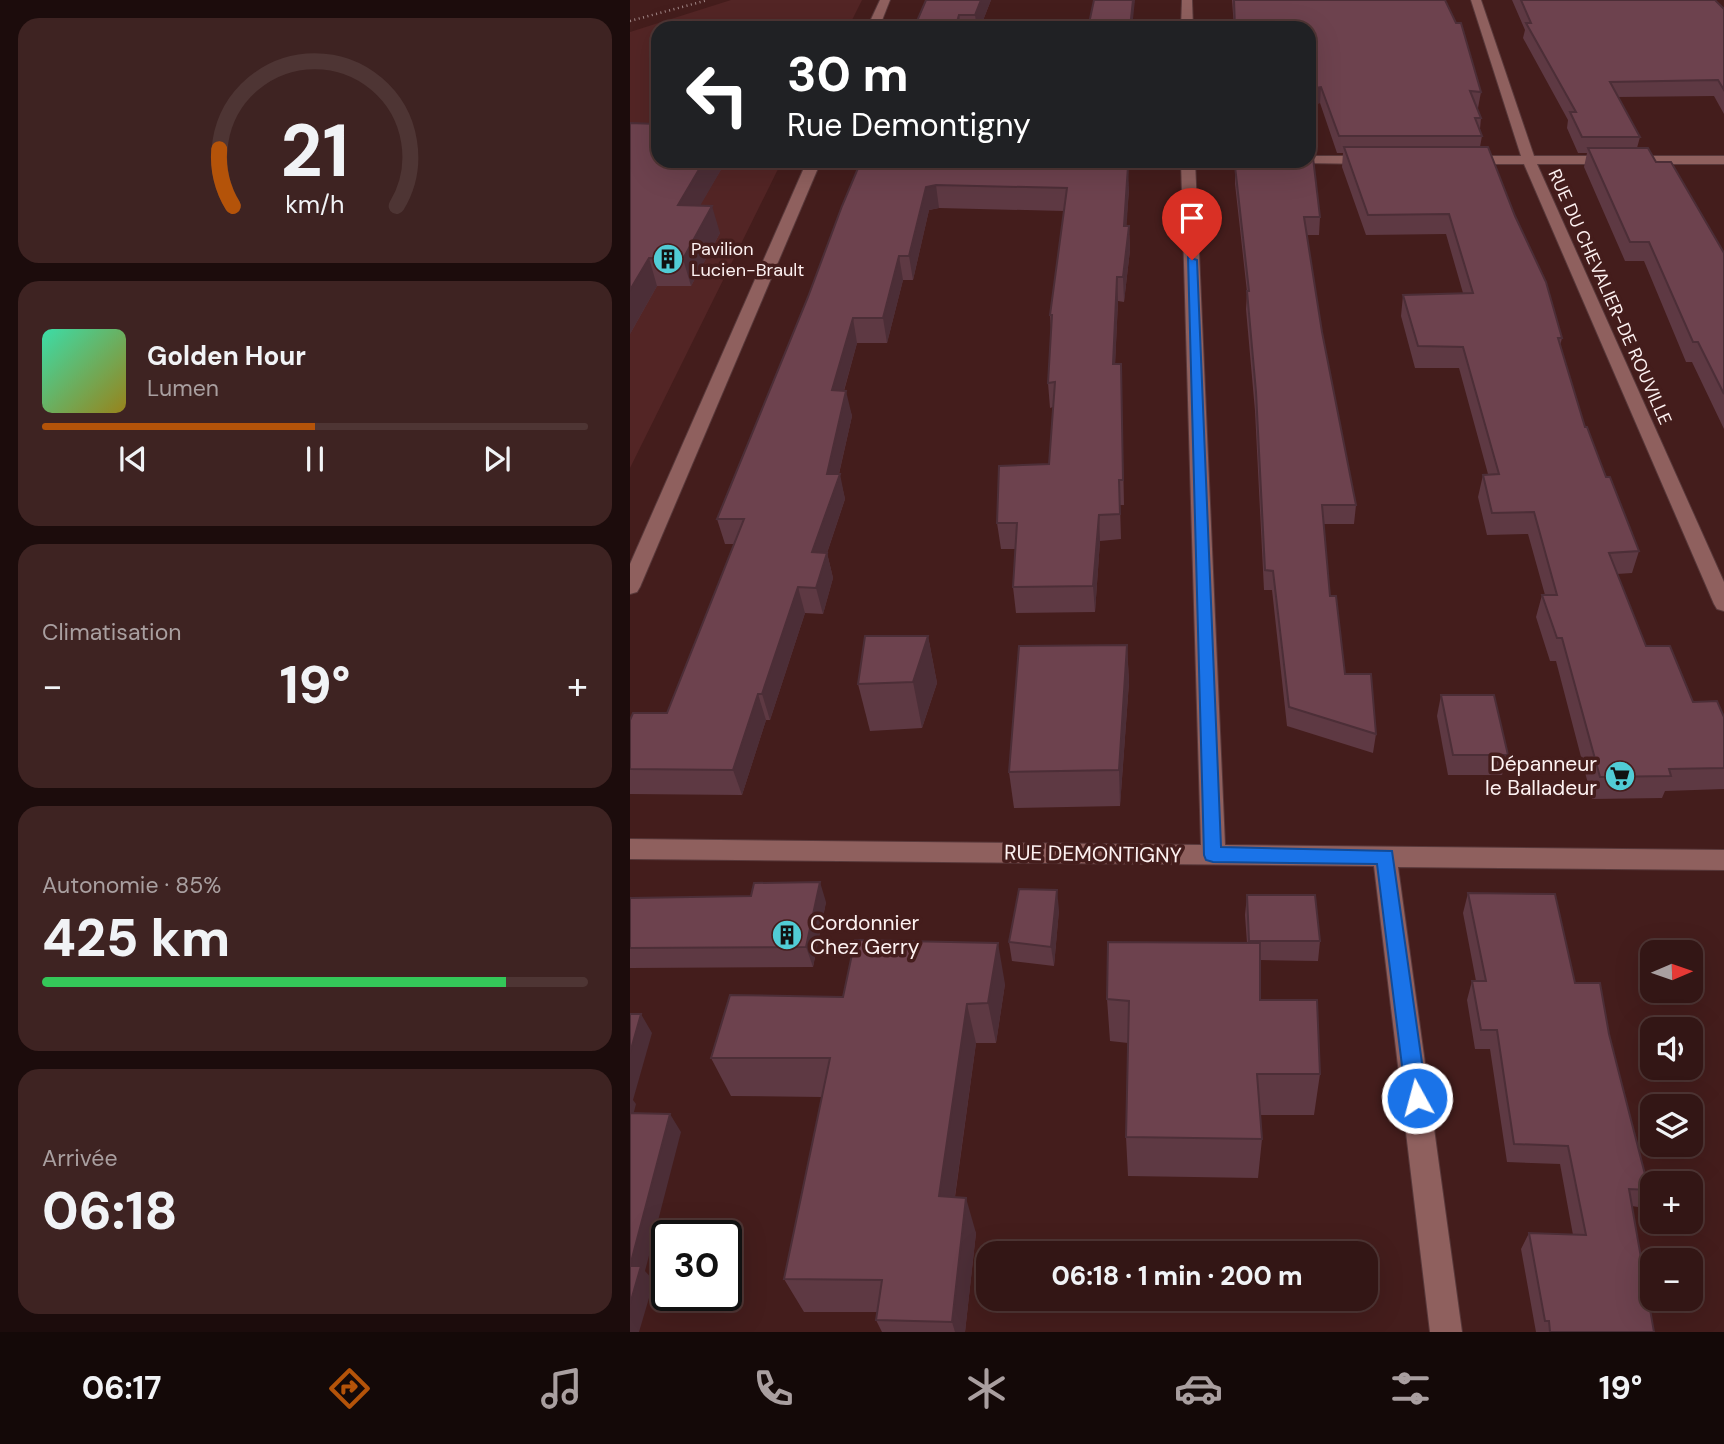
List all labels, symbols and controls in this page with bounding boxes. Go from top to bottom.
text: 30 m [787,42,909,106]
icon: left [672,49,763,140]
text: Rue Demontigny [787,104,1031,146]
text: 21 [281,105,349,200]
street label: RUE DU CHEVALIER-DE ROUVILLE [1543,165,1677,429]
text: km/h [285,188,345,221]
pin [1162,188,1222,260]
icon: arrive [1173,199,1211,237]
place label: Pavilion Lucien-Brault [691,237,804,282]
building icon: Pavilion Lucien-Brault [651,242,685,276]
text: Golden Hour [147,339,306,373]
text: Lumen [147,373,219,403]
icon: previous [114,440,152,478]
icon: pause [296,440,334,478]
icon: next [478,440,516,478]
text: Climatisation [42,617,181,647]
text: 19° [279,651,351,719]
text: − [42,661,63,711]
text: + [567,661,588,711]
place label: Dépanneur le Balladeur [1485,750,1597,802]
supermarket icon: Dépanneur le Balladeur [1603,759,1637,793]
street label: RUE DEMONTIGNY [1004,838,1182,870]
text: Autonomie · 85% [42,870,221,900]
text: 425 km [42,904,230,972]
place label: Cordonnier Chez Gerry [810,909,920,961]
building icon: Cordonnier Chez Gerry [770,918,804,952]
north arrow [1640,940,1703,1003]
map controls [1640,940,1703,1311]
button: sound [1640,1017,1703,1080]
position arrow [1380,1061,1454,1135]
button: layers [1640,1094,1703,1157]
text: Arrivée [42,1143,118,1173]
button: + [1640,1171,1703,1234]
text: 06:18 [42,1177,177,1245]
speed limit sign: 30 [651,1220,742,1311]
button: − [1640,1248,1703,1311]
text: 06:18 · 1 min · 200 m [1051,1259,1303,1293]
icon: directions [325,1364,374,1413]
icon: music [537,1364,586,1413]
icon: phone [749,1364,798,1413]
icon: climate [962,1364,1011,1413]
icon: car [1174,1364,1223,1413]
icon: filters [1386,1364,1435,1413]
text: 06:17 [82,1367,161,1409]
text: 19° [1599,1367,1642,1409]

